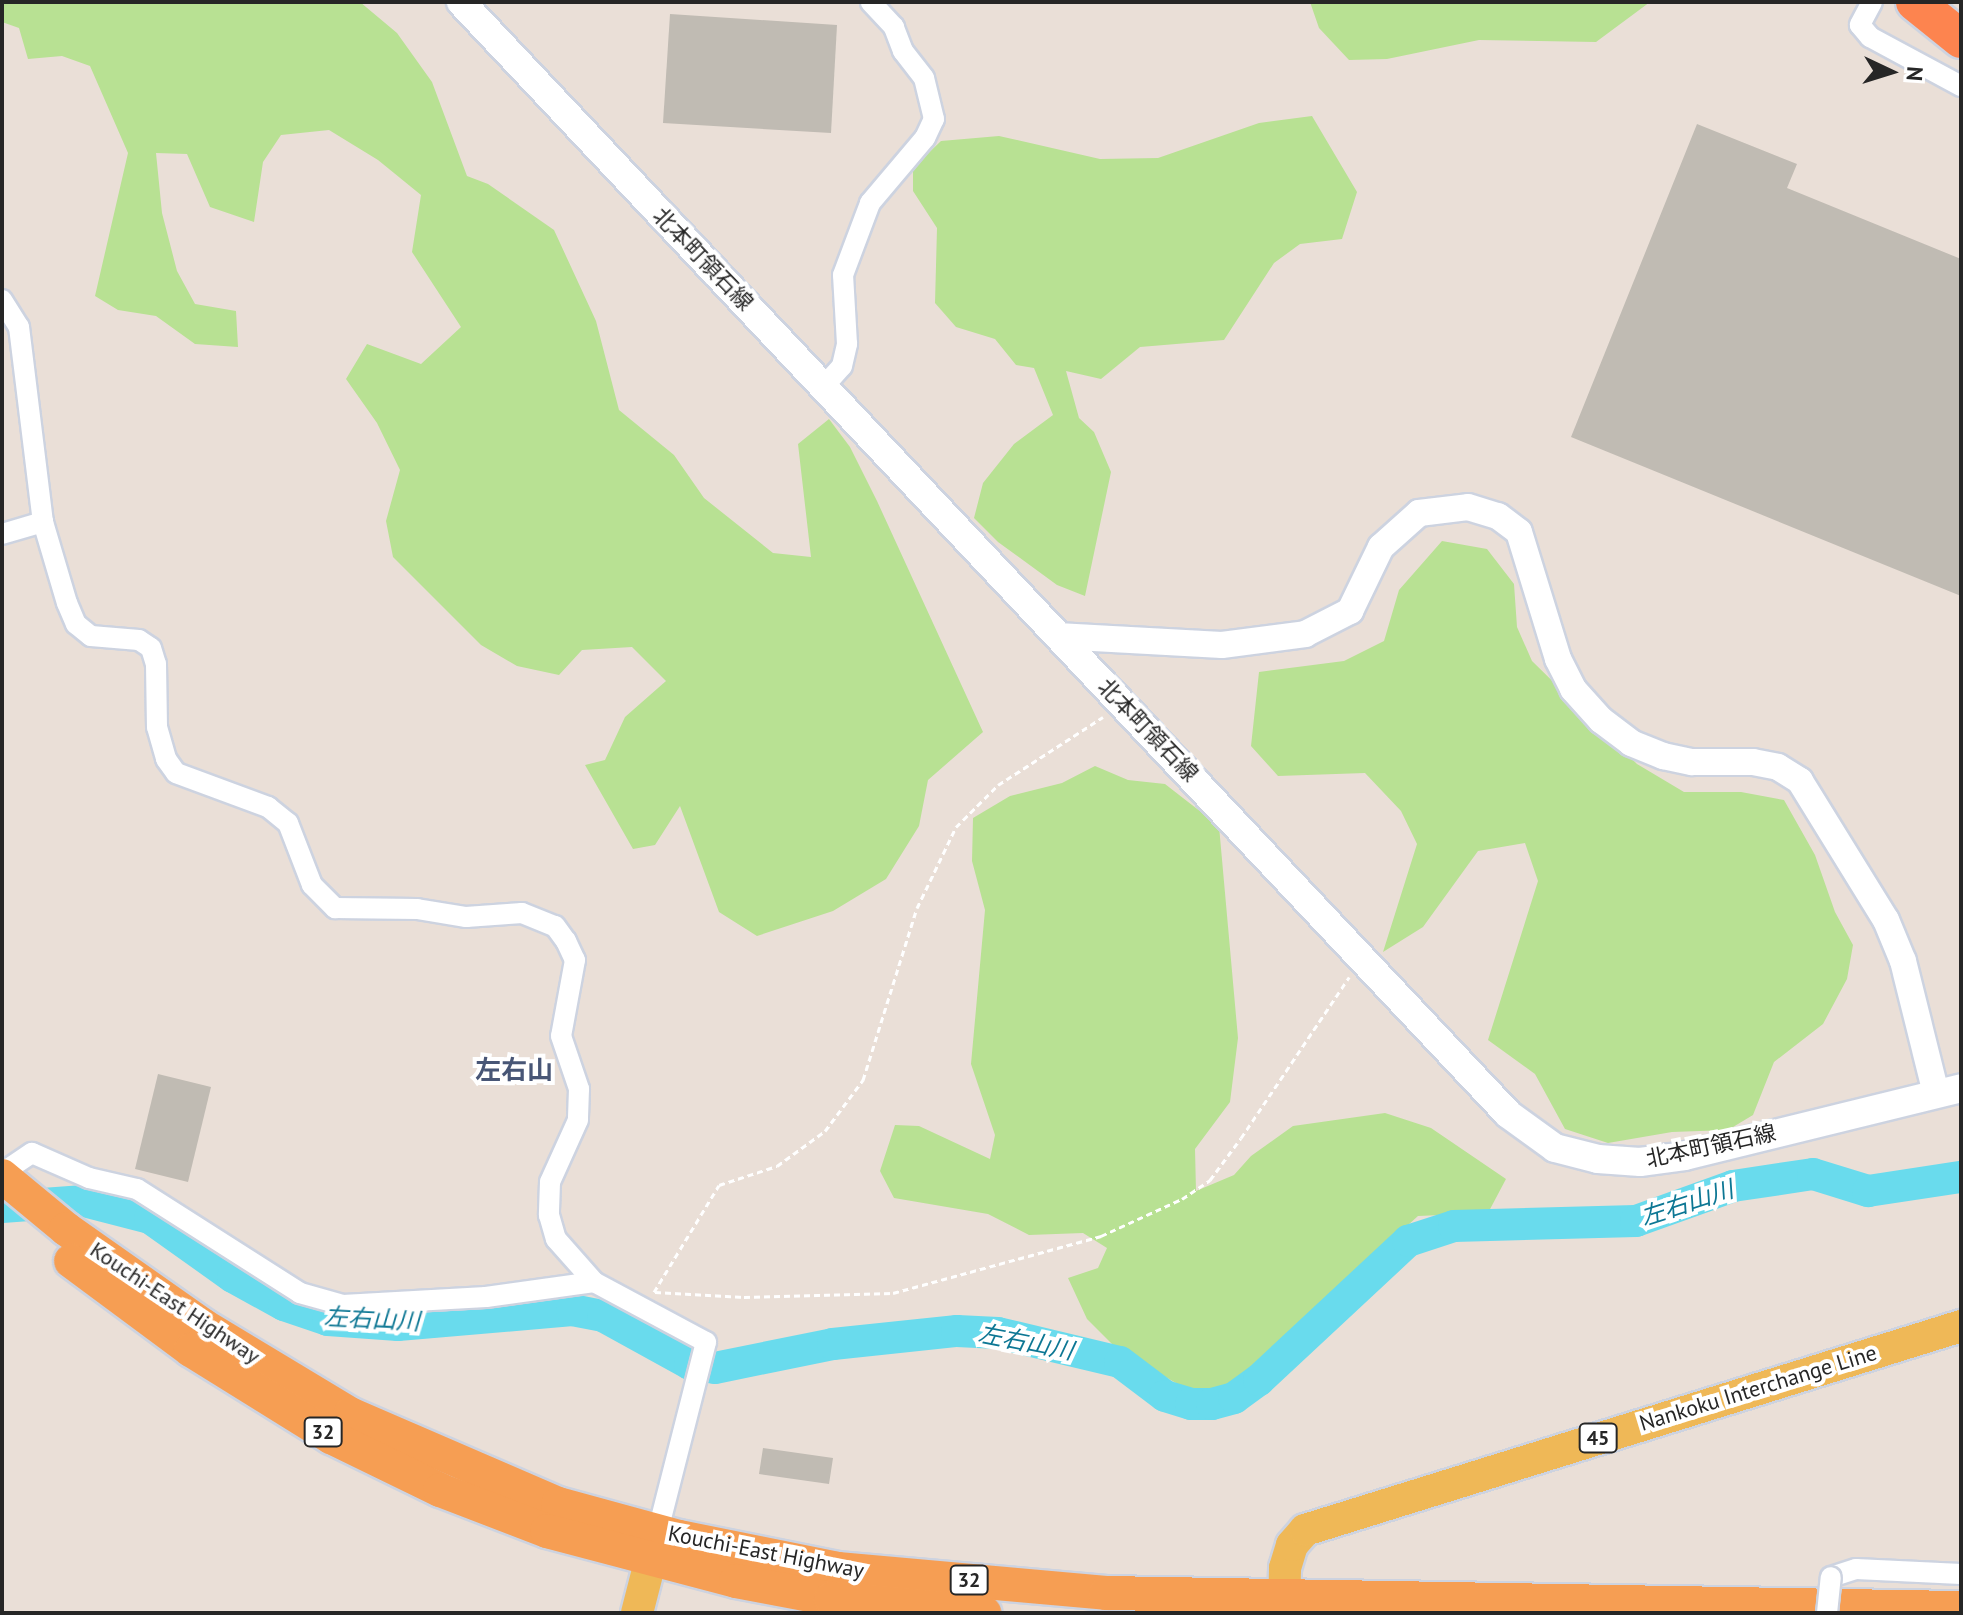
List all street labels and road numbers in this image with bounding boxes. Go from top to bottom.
street label: 北本町領石線 [648,202,758,316]
street label: 北本町領石線 [1093,673,1203,787]
street label: 北本町領石線 [1644,1119,1778,1173]
street label: Kouchi-East Highway [85,1236,265,1370]
street label: Nankoku Interchange Line [1636,1339,1880,1437]
road number: 32 [303,1416,343,1448]
road number: 45 [1578,1422,1618,1454]
street label: Kouchi-East Highway [666,1520,866,1584]
road number: 32 [949,1564,989,1596]

